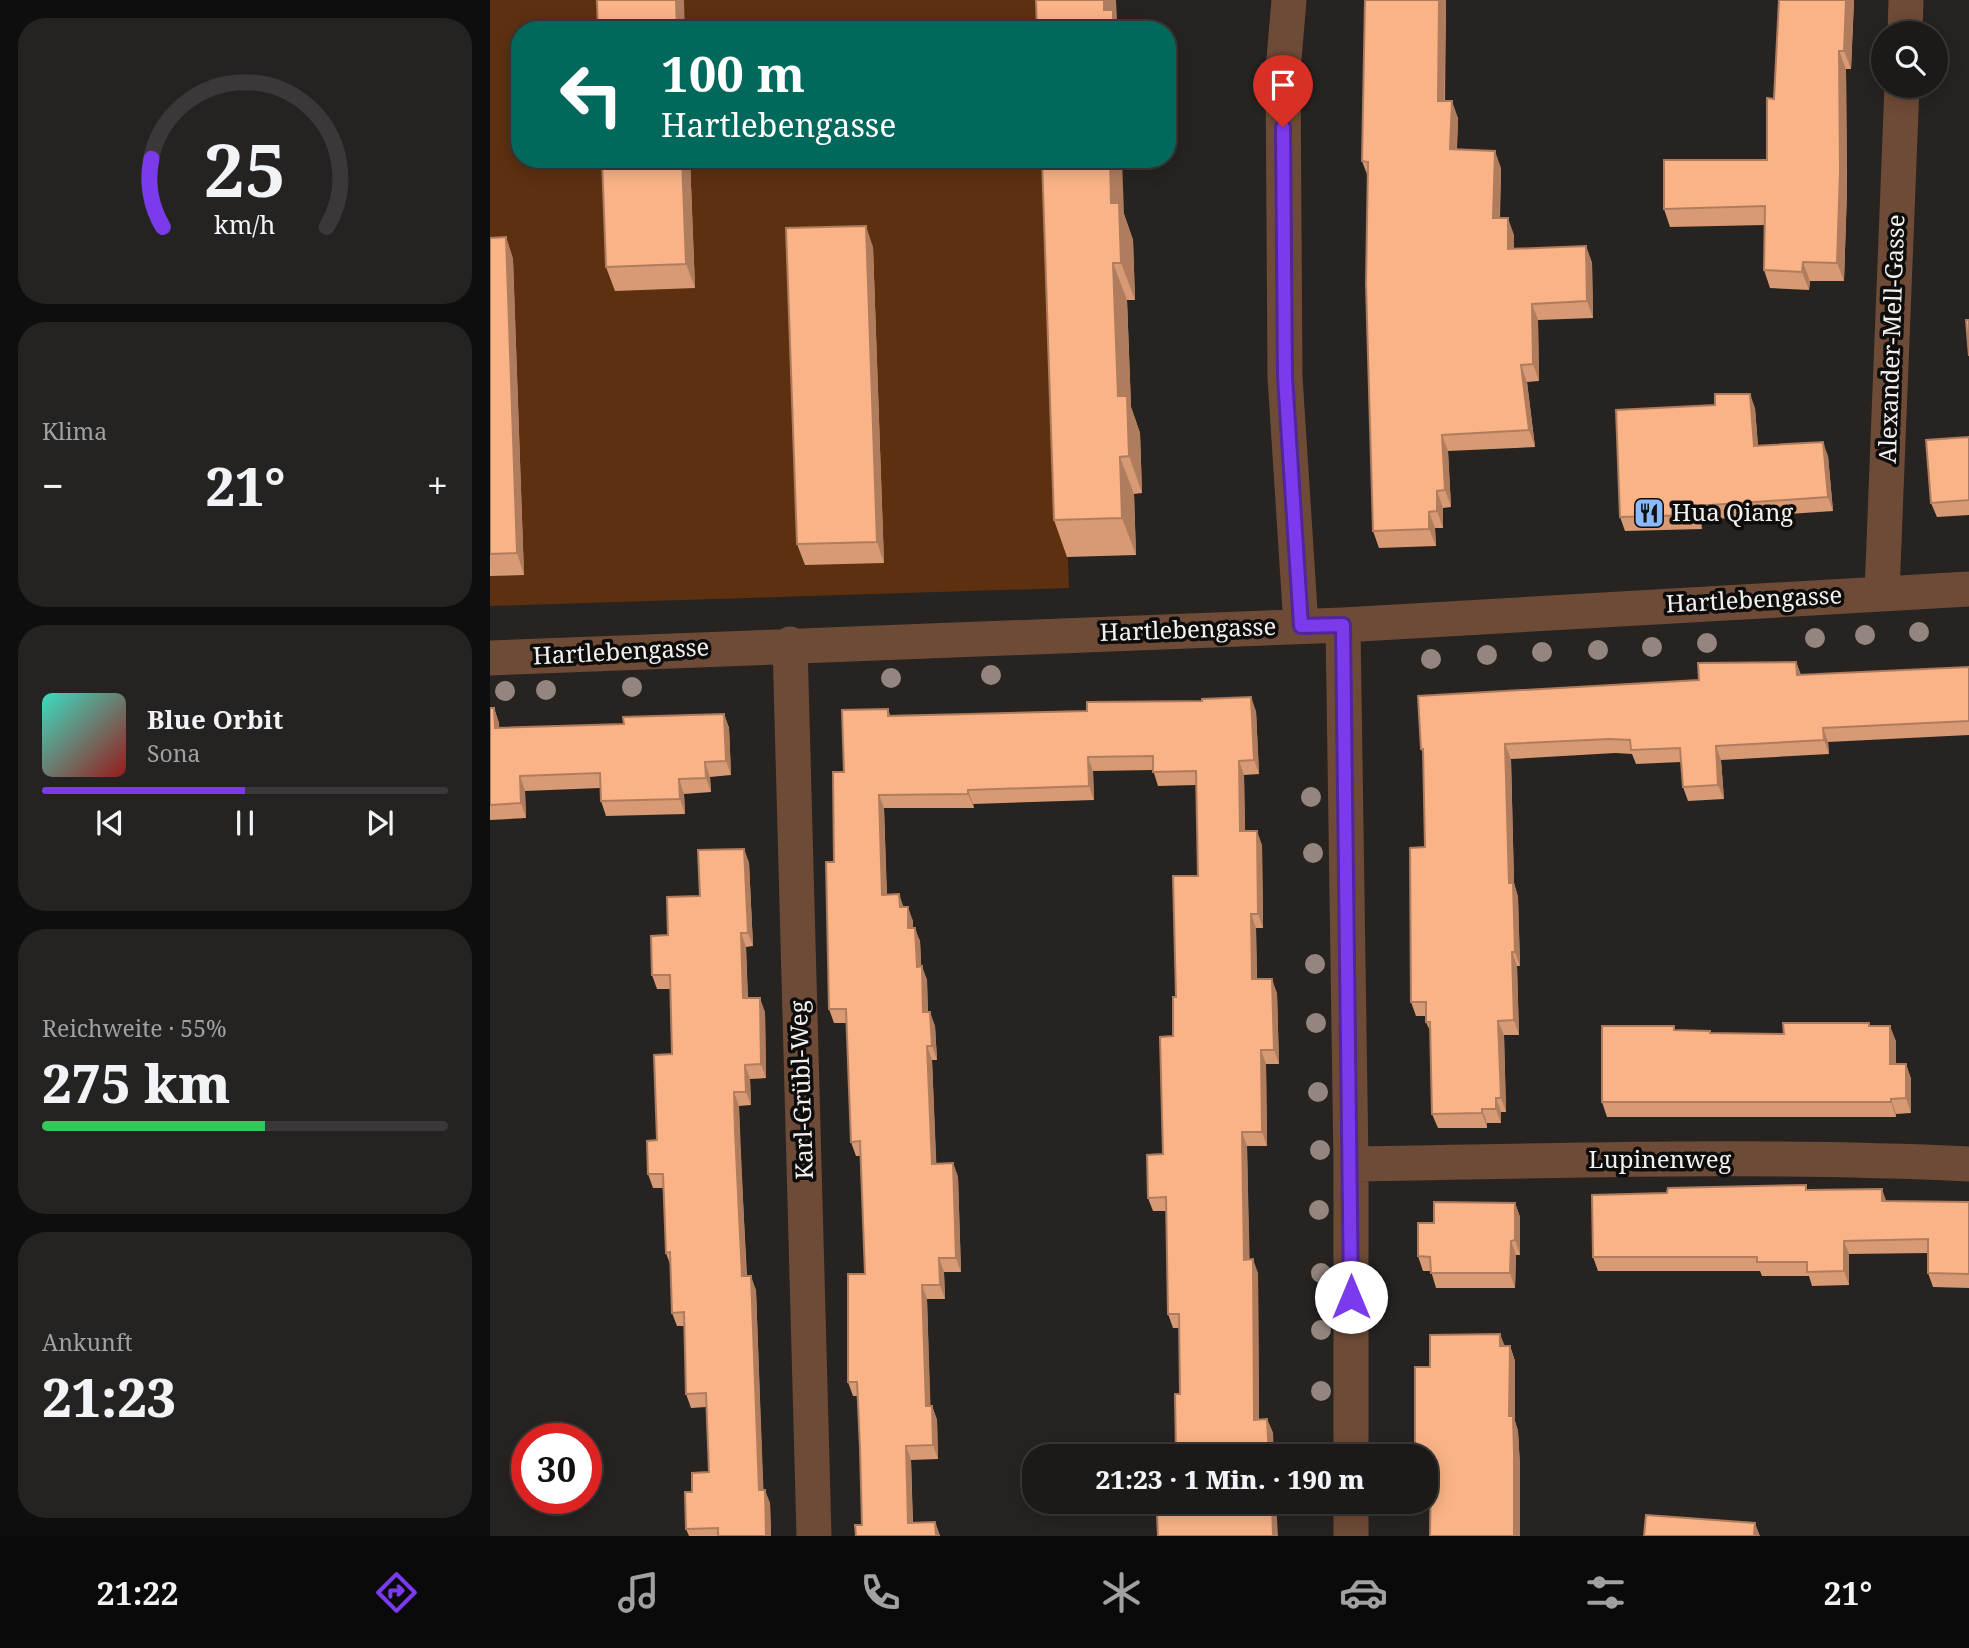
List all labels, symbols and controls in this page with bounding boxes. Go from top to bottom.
map controls [1871,21,1948,98]
button: search [1871,21,1948,98]
text: 100 m [661,40,805,106]
icon: left [546,49,637,140]
pin [1253,55,1313,127]
icon: arrive [1264,66,1302,104]
text: Hartlebengasse [661,103,896,146]
text: 25 [204,119,286,218]
text: km/h [214,207,276,241]
street label: Alexander-Mell-Gasse [1870,214,1911,464]
text: Klima [42,415,107,447]
text: 21° [205,450,285,521]
text: − [42,459,64,511]
text: + [427,459,448,511]
place label: Hua Qiang [1672,495,1794,528]
restaurant icon: Hua Qiang [1632,496,1666,530]
street label: Hartlebengasse [1665,577,1843,620]
street label: Hartlebengasse [1099,609,1277,648]
street label: Hartlebengasse [532,629,710,672]
text: Blue Orbit [147,701,283,737]
text: Sona [147,737,201,769]
icon: previous [91,804,129,842]
icon: pause [226,804,264,842]
icon: next [361,804,399,842]
street label: Karl-Grübl-Weg [781,1000,820,1180]
text: Reichweite · 55% [42,1012,227,1044]
text: 275 km [42,1047,230,1118]
street label: Lupinenweg [1589,1142,1732,1175]
position arrow [1314,1260,1388,1334]
text: Ankunft [42,1326,133,1358]
text: 21:23 [42,1361,176,1432]
speed limit sign: 30 [511,1423,602,1514]
text: 21:23 · 1 Min. · 190 m [1096,1461,1364,1497]
icon: directions [372,1568,421,1617]
icon: music [614,1568,663,1617]
icon: phone [856,1568,905,1617]
icon: climate [1097,1568,1146,1617]
icon: car [1339,1568,1388,1617]
icon: filters [1581,1568,1630,1617]
text: 21:22 [96,1571,179,1614]
text: 21° [1823,1571,1872,1614]

